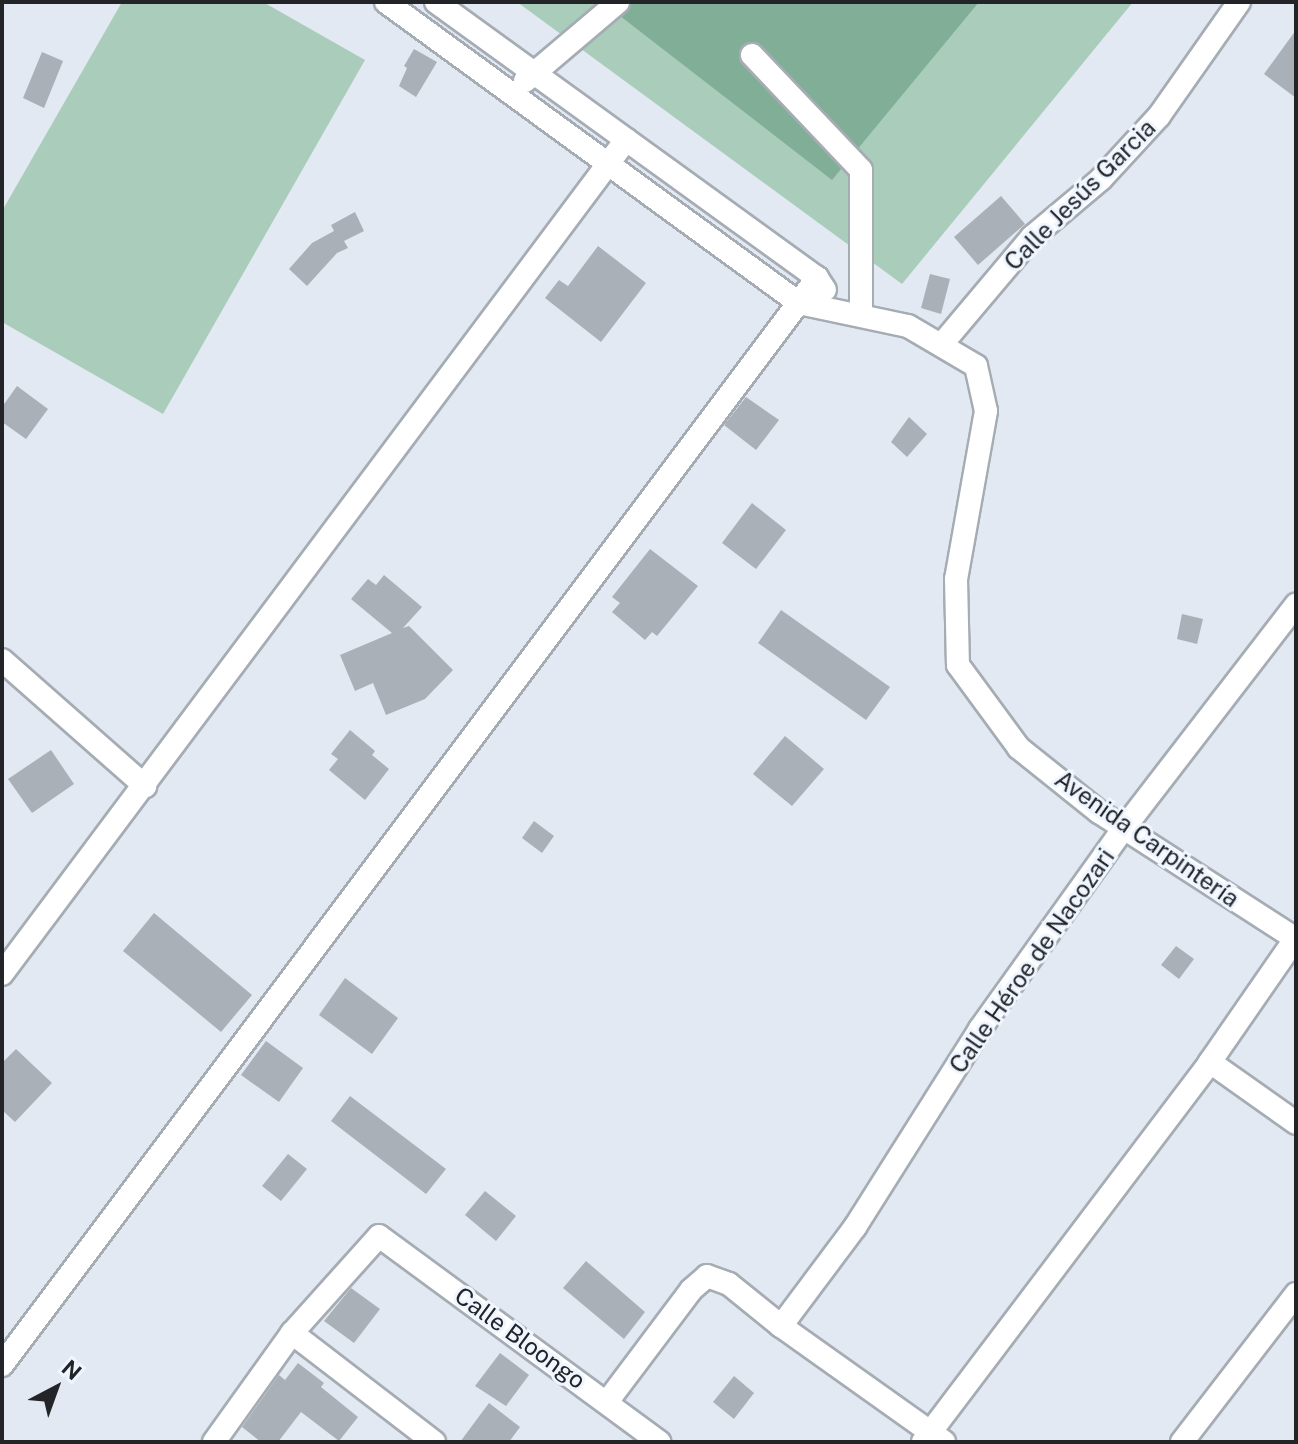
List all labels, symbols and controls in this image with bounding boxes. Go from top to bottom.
street label: Calle Jesús Garcia [999,114,1161,276]
street label: Avenida Carpintería [1049,765,1245,913]
street label: Calle Héroe de Nacozari [943,843,1121,1079]
street label: Calle Bloongo [449,1281,591,1395]
north arrow [16,1348,96,1428]
text: N [57,1354,87,1385]

